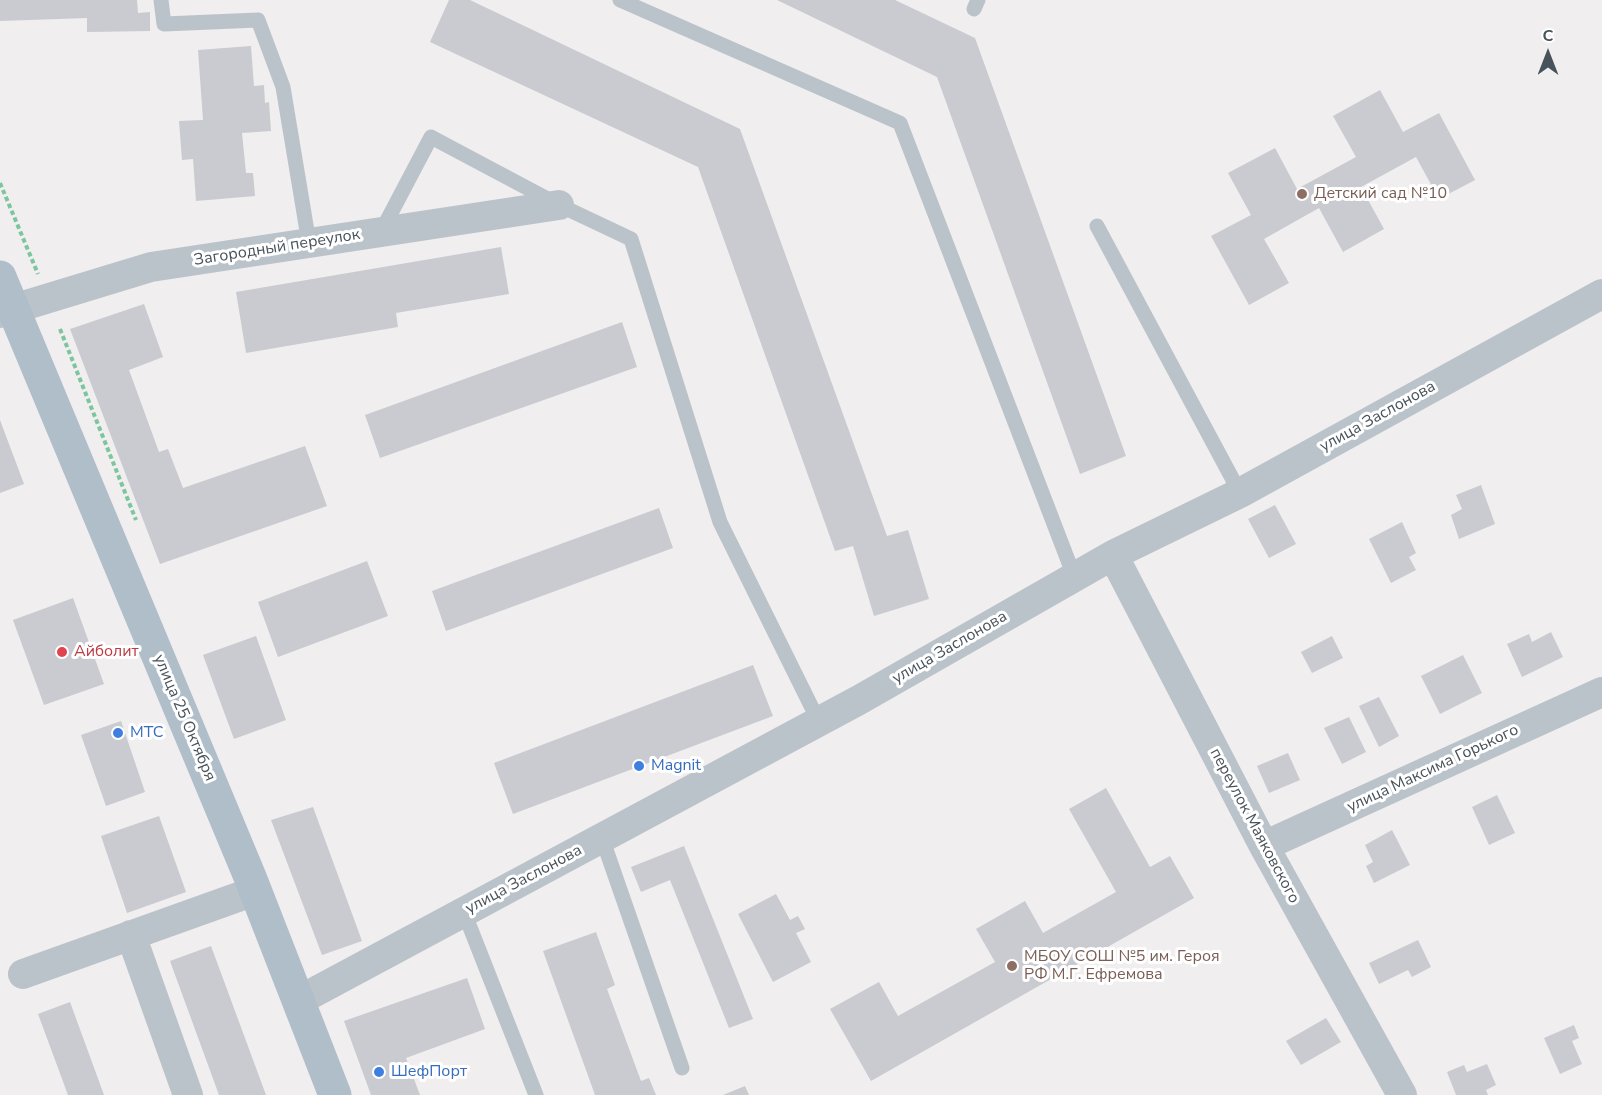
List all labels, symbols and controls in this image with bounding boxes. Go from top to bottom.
north arrow [1518,24,1578,84]
text: С [1543,25,1553,47]
place label: Детский сад №10 [1314,184,1447,204]
marker: Детский сад №10 [1295,187,1309,201]
street label: Загородный переулок [193,225,361,271]
street label: улица Заслонова [1317,377,1439,457]
street label: улица Заслонова [889,607,1011,689]
place label: Айболит [74,642,139,662]
marker: Айболит [55,645,69,659]
street label: улица 25 Октября [149,652,219,784]
street label: улица Максима Горького [1344,721,1522,817]
place label: МТС [130,723,163,743]
marker: МТС [111,726,125,740]
street label: переулок Маяковского [1205,745,1303,907]
place label: Magnit [651,756,701,776]
marker: Magnit [632,759,646,773]
street label: улица Заслонова [462,841,586,919]
place label: МБОУ СОШ №5 им. Героя РФ М.Г. Ефремова [1024,947,1220,985]
marker: МБОУ СОШ №5 им. Героя РФ М.Г. Ефремова [1005,959,1019,973]
place label: ШефПорт [391,1062,467,1082]
marker: ШефПорт [372,1065,386,1079]

